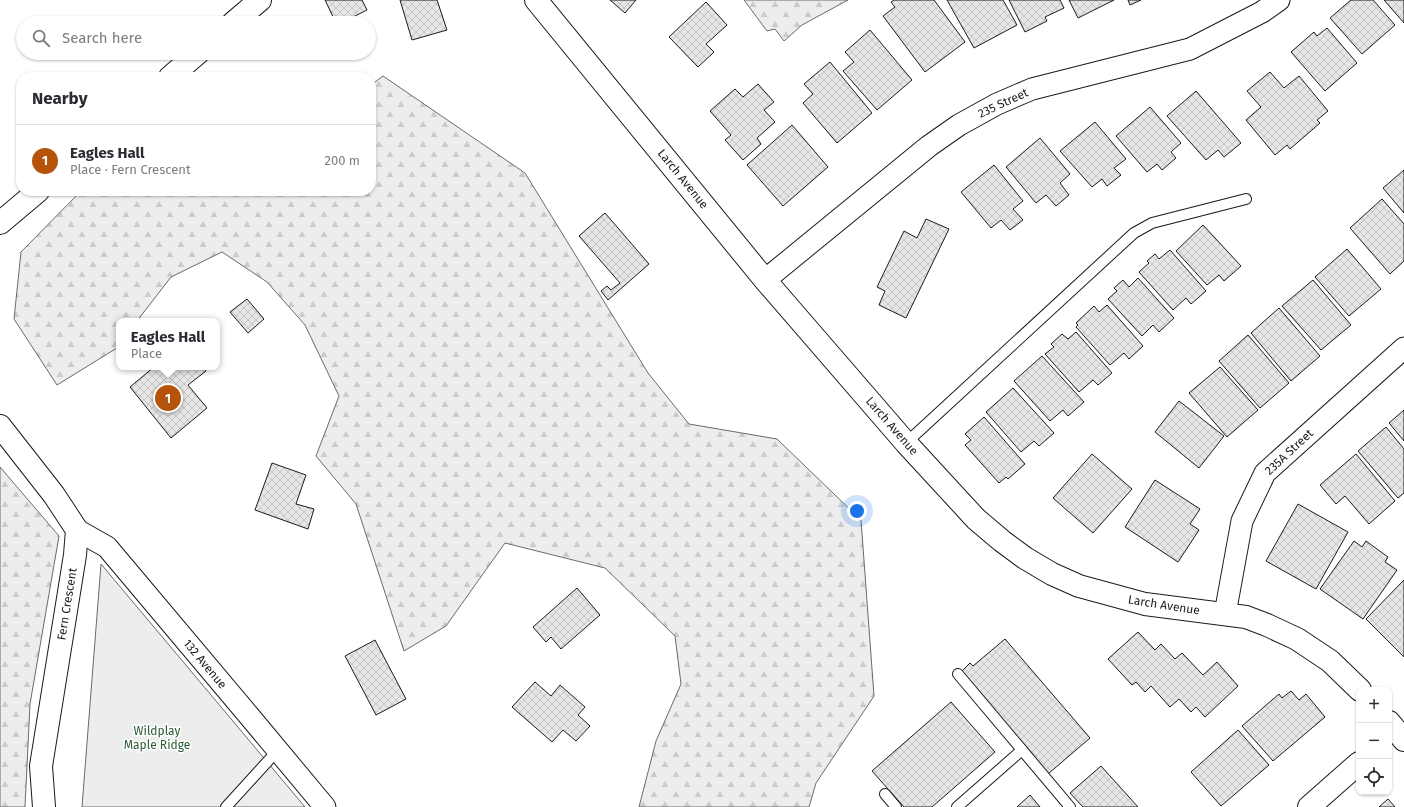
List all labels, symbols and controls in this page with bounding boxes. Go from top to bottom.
search box [16,16,376,60]
icon: search [30,27,52,49]
text: Search here [62,29,142,47]
street label: 235 Street [976,85,1031,121]
text: Nearby [32,88,87,109]
text: Eagles Hall [70,144,145,162]
street label: Larch Avenue [655,146,711,212]
text: 1 [42,153,48,168]
text: 200 m [324,153,360,168]
text: Place · Fern Crescent [70,162,191,177]
popup [116,318,220,370]
text: Eagles Hall [131,328,205,346]
text: Place [131,346,162,361]
pin: 1 [155,383,181,413]
street label: Larch Avenue [863,394,921,458]
street label: 235A Street [1262,426,1316,478]
your location [847,501,867,521]
street label: Fern Crescent [54,566,80,641]
street label: Larch Avenue [1127,592,1201,618]
street label: 132 Avenue [180,637,230,691]
map controls [1356,687,1392,795]
button: + [1356,687,1392,723]
button: − [1356,723,1392,759]
park label: Wildplay Maple Ridge [124,724,190,752]
button: locate [1356,759,1392,795]

